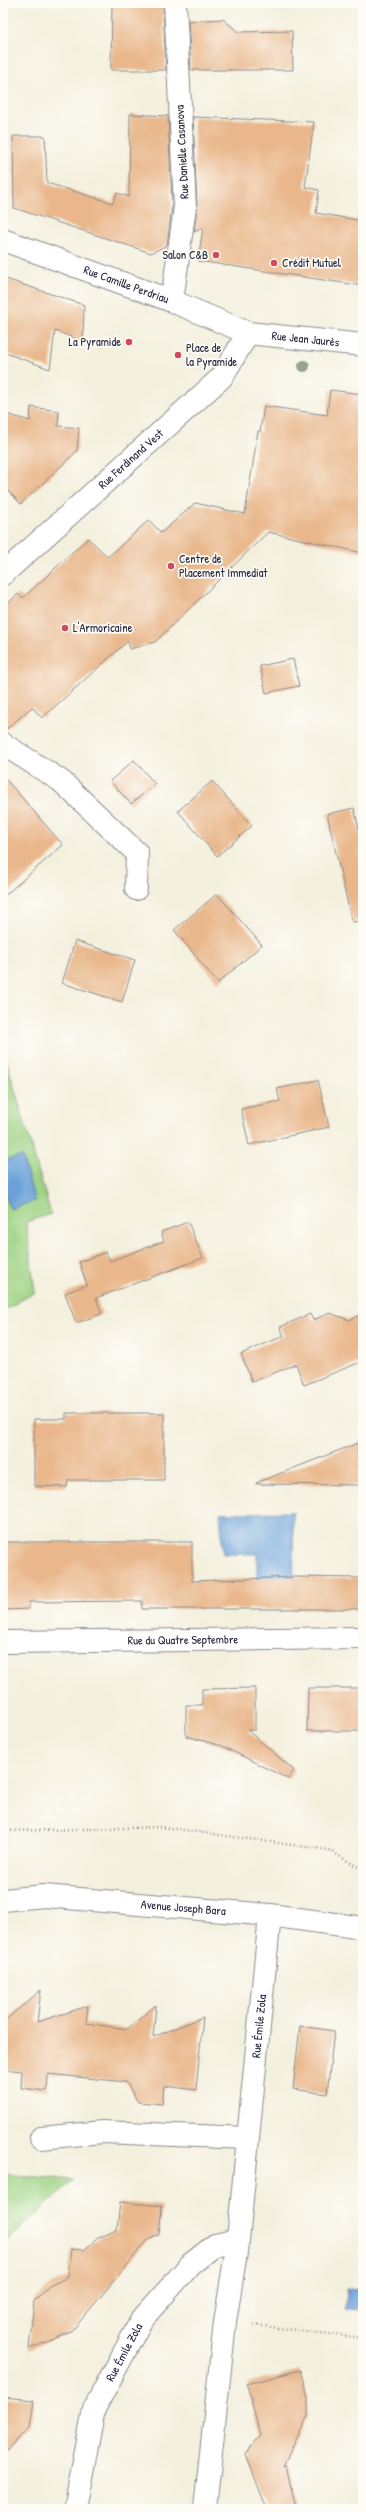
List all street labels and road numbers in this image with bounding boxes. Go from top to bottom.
street label: Rue Danielle Casanova [171,104,192,199]
street label: Rue Camille Perdriau [81,261,172,307]
street label: Rue Jean Jaurès [271,327,341,351]
street label: Rue Ferdinand Vest [94,424,168,492]
street label: Rue du Quatre Septembre [128,1630,239,1649]
street label: Avenue Joseph Bara [140,1895,227,1919]
street label: Rue Émile Zola [247,1993,270,2059]
street label: Rue Émile Zola [101,2320,146,2384]

